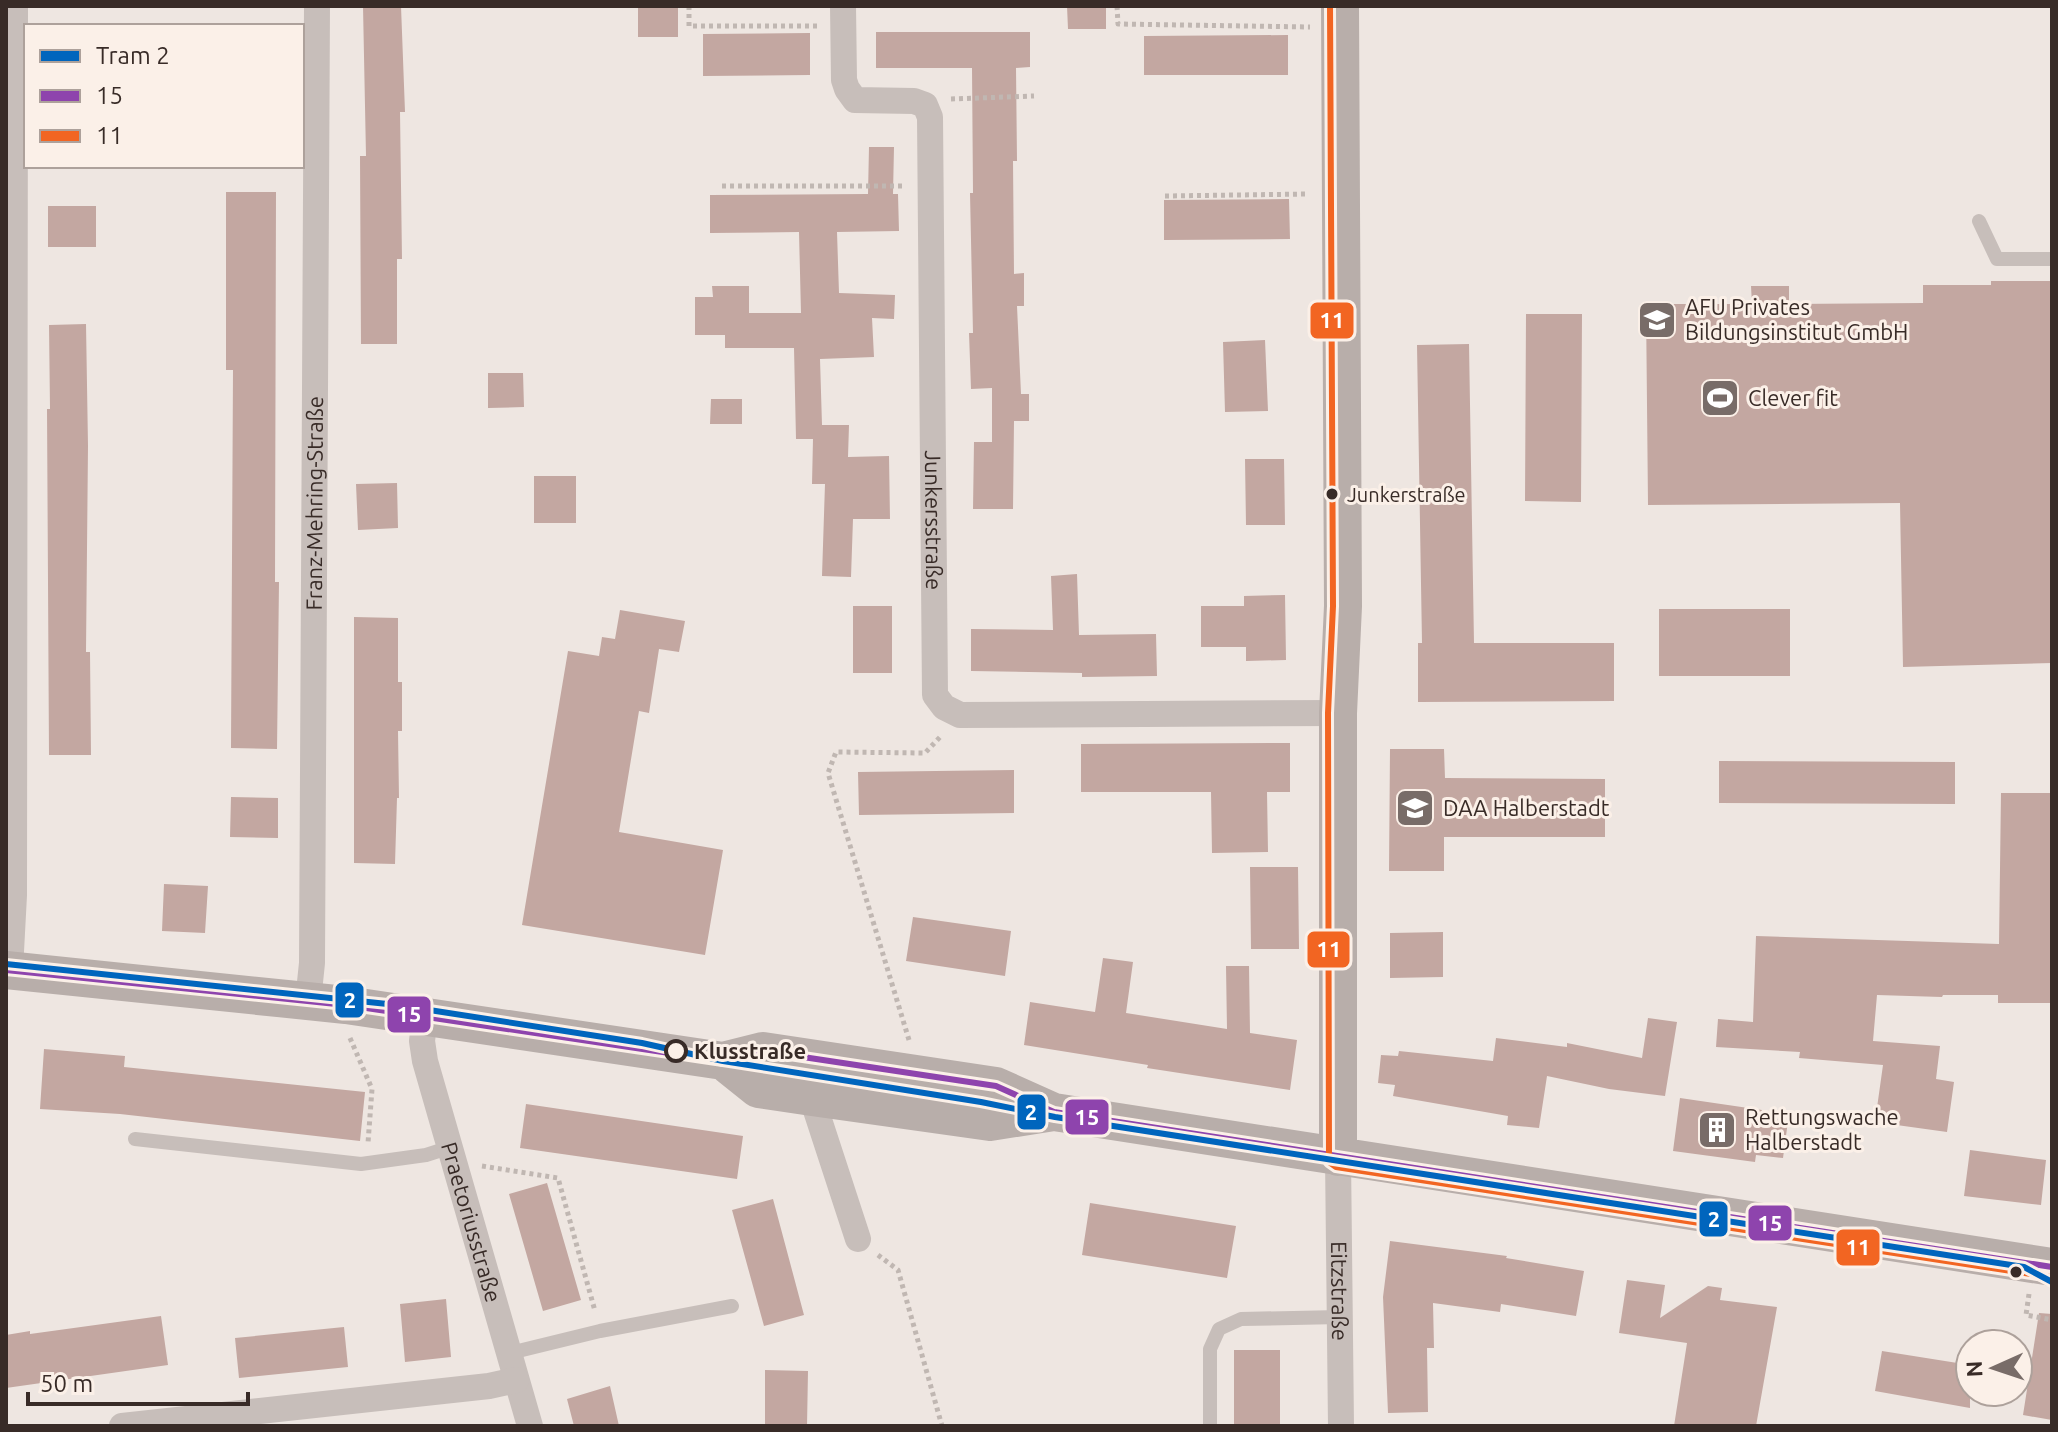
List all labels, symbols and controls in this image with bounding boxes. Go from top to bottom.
legend [24,24,304,168]
text: Tram 2 [96,42,170,69]
text: 15 [96,82,123,109]
text: 11 [96,122,123,149]
place label: AFU Privates Bildungsinstitut GmbH [1685,294,1908,344]
school or university icon: AFU Privates Bildungsinstitut GmbH [1636,299,1678,341]
line badge: 11 [1309,301,1355,340]
text: 11 [1320,307,1344,332]
sports icon: Clever fit [1699,377,1741,419]
place label: Clever fit [1748,385,1838,410]
street label: Franz-Mehring-Straße [301,396,327,610]
street label: Junkersstraße [921,450,947,590]
place label: Junkerstraße [1347,483,1466,506]
marker: Junkerstraße [1324,486,1340,502]
school or university icon: DAA Halberstadt [1394,787,1436,829]
place label: DAA Halberstadt [1443,795,1610,820]
line badge: 11 [1306,930,1351,969]
text: 11 [1317,936,1341,961]
line badge: 2 [334,981,365,1019]
text: 2 [344,987,356,1012]
line badge: 15 [386,995,432,1034]
text: 15 [397,1001,421,1026]
place label: Klusstraße [694,1038,806,1063]
marker: Klusstraße [665,1040,687,1062]
line badge: 2 [1016,1093,1047,1131]
line badge: 15 [1064,1098,1110,1136]
text: 2 [1025,1099,1037,1124]
text: 15 [1075,1104,1099,1129]
place label: Rettungswache Halberstadt [1745,1104,1899,1154]
building icon: Rettungswache Halberstadt [1696,1109,1738,1151]
street label: Praetoriusstraße [437,1139,507,1305]
line badge: 2 [1698,1200,1729,1238]
line badge: 15 [1747,1204,1793,1242]
text: 2 [1708,1206,1720,1231]
text: 15 [1758,1210,1782,1235]
line badge: 11 [1835,1228,1881,1267]
text: 11 [1846,1234,1870,1259]
street label: Eitzstraße [1327,1241,1353,1341]
unlabelled marker [2008,1264,2024,1280]
north arrow [1954,1328,2034,1408]
scale bar [28,1356,248,1406]
text: N [1961,1360,1986,1378]
text: 50 m [40,1370,93,1397]

